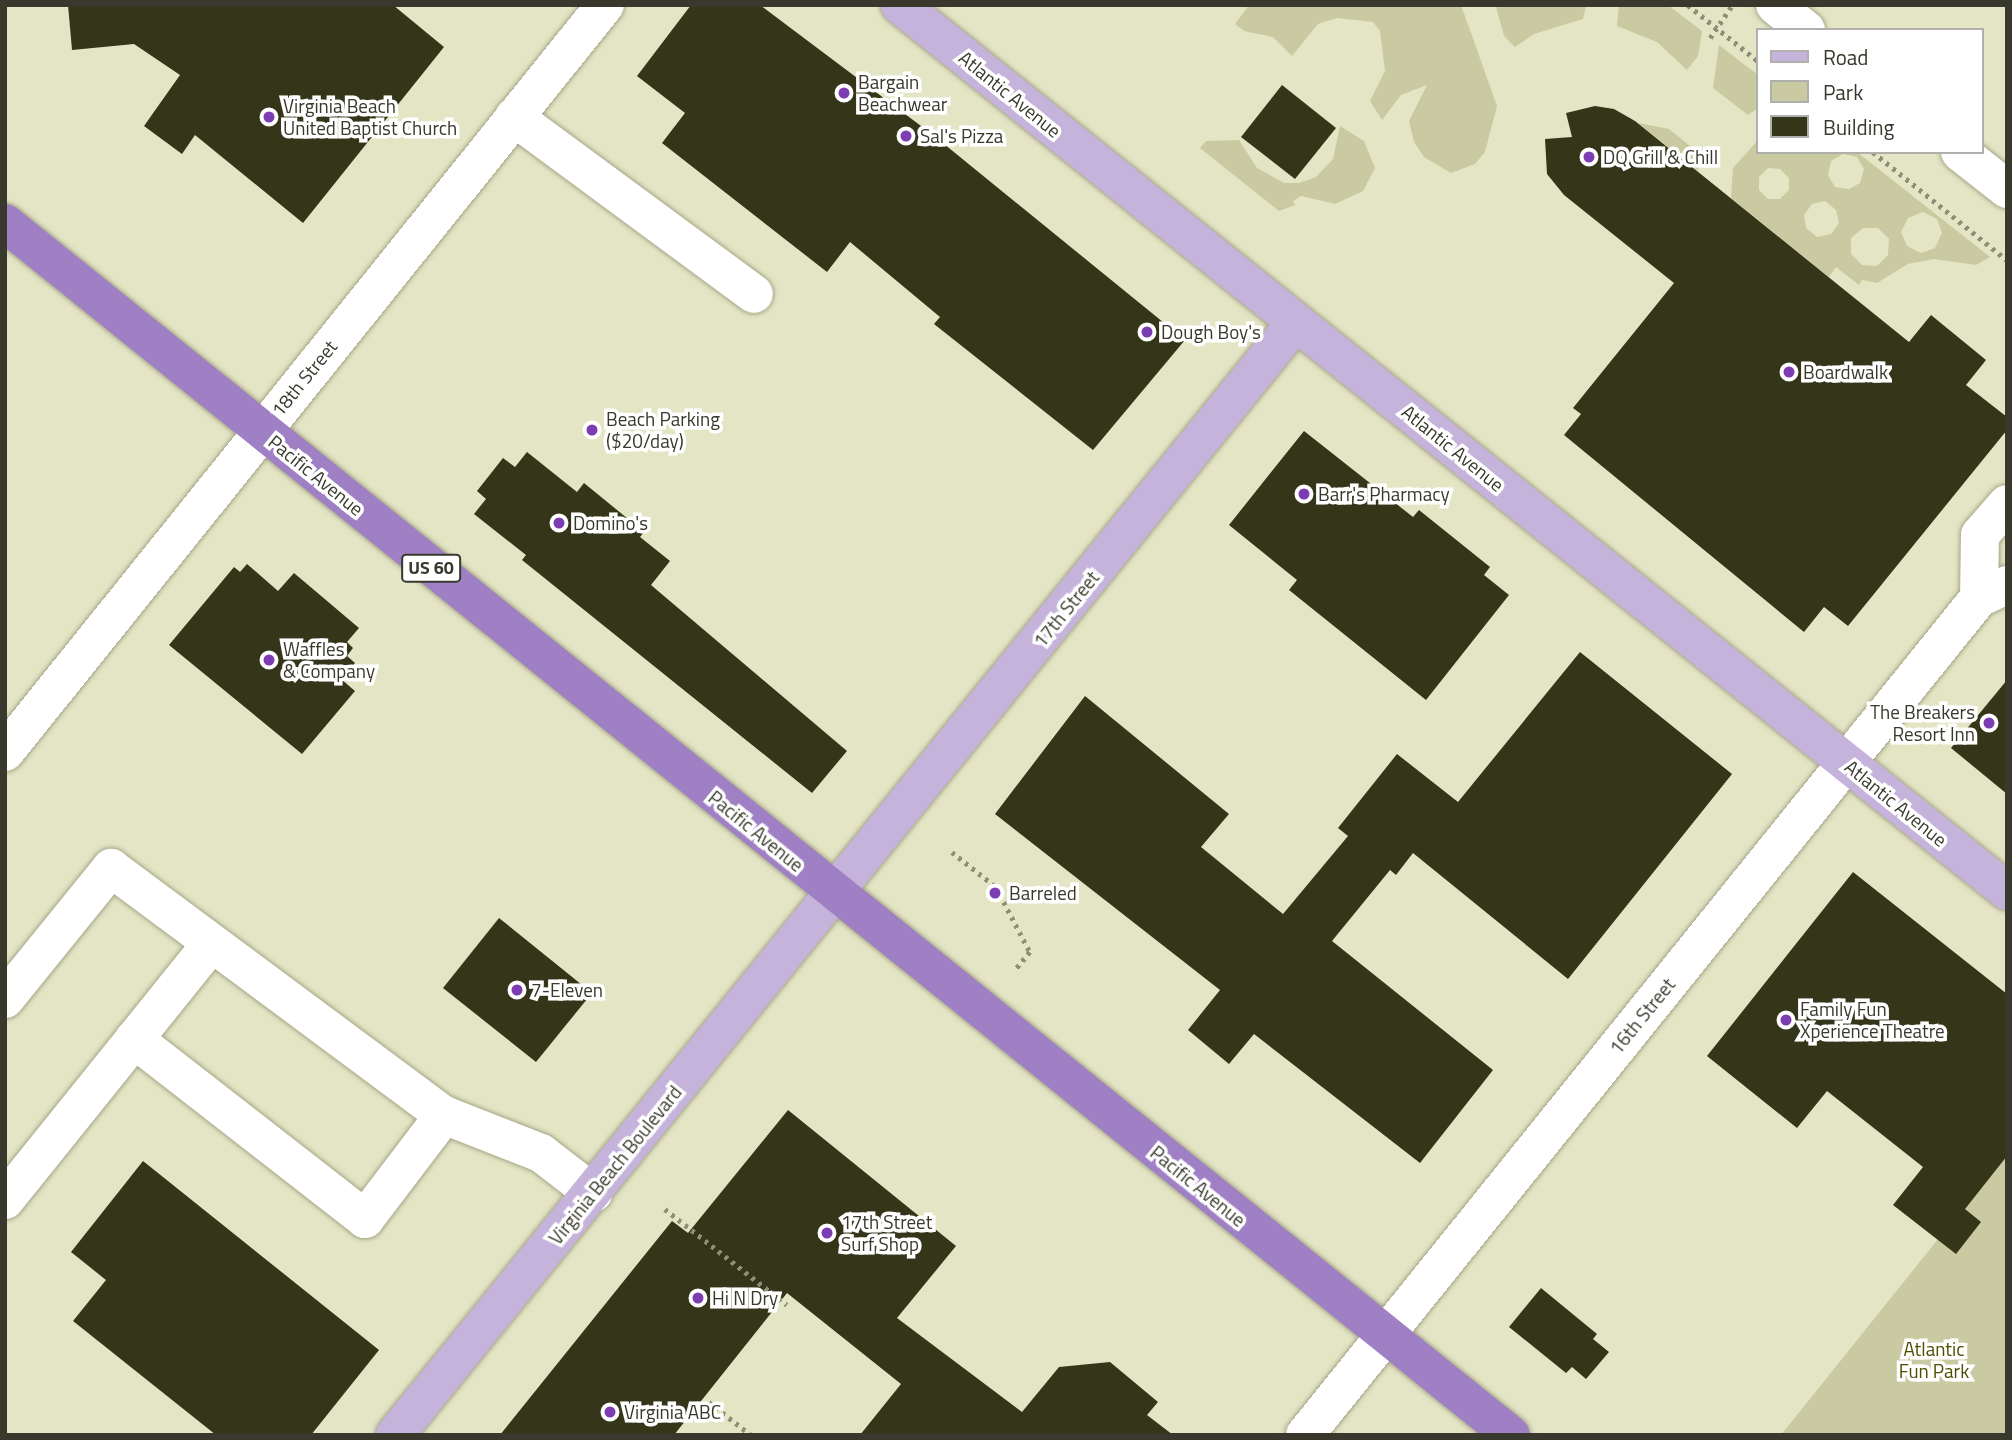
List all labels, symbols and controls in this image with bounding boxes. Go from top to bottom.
legend [1756,28,1984,154]
text: Road [1823,41,1868,73]
street label: Atlantic Avenue [954,46,1066,142]
place label: Bargain Beachwear [858,71,947,115]
text: Park [1823,76,1863,108]
marker: Bargain Beachwear [836,85,852,101]
place label: Virginia Beach United Baptist Church [283,95,457,139]
marker: Virginia Beach United Baptist Church [261,109,277,125]
text: Building [1823,111,1894,143]
place label: Sal's Pizza [920,125,1003,147]
marker: Sal's Pizza [898,128,914,144]
place label: DQ Grill & Chill [1603,146,1718,168]
marker: DQ Grill & Chill [1581,149,1597,165]
place label: Dough Boy's [1161,321,1261,343]
marker: Dough Boy's [1139,324,1155,340]
street label: 18th Street [266,335,342,421]
place label: Boardwalk [1803,361,1888,383]
marker: Boardwalk [1781,364,1797,380]
street label: Atlantic Avenue [1397,400,1509,496]
place label: Beach Parking ($20/day) [606,408,720,452]
marker: Beach Parking ($20/day) [584,422,600,438]
street label: Pacific Avenue [264,430,368,520]
place label: Barr's Pharmacy [1318,483,1450,505]
marker: Barr's Pharmacy [1296,486,1312,502]
place label: Domino's [573,512,648,534]
marker: Domino's [551,515,567,531]
road number: US 60 [400,554,462,582]
street label: 17th Street [1028,566,1104,652]
place label: Waffles & Company [283,638,375,682]
marker: Waffles & Company [261,652,277,668]
place label: The Breakers Resort Inn [1870,701,1975,745]
marker: The Breakers Resort Inn [1981,715,1997,731]
street label: Atlantic Avenue [1840,755,1952,851]
street label: Pacific Avenue [704,786,808,876]
place label: Barreled [1009,882,1077,904]
marker: Barreled [987,885,1003,901]
street label: 16th Street [1604,973,1680,1059]
place label: 7-Eleven [531,979,603,1001]
marker: 7-Eleven [509,982,525,998]
place label: Family Fun Xperience Theatre [1800,998,1945,1042]
marker: Family Fun Xperience Theatre [1778,1012,1794,1028]
street label: Virginia Beach Boulevard [544,1081,686,1249]
street label: Pacific Avenue [1146,1141,1250,1231]
place label: 17th Street Surf Shop [841,1211,932,1255]
marker: 17th Street Surf Shop [819,1225,835,1241]
place label: Hi N Dry [712,1287,778,1309]
marker: Hi N Dry [690,1290,706,1306]
park label: Atlantic Fun Park [1899,1338,1969,1382]
place label: Virginia ABC [624,1401,721,1423]
marker: Virginia ABC [602,1404,618,1420]

